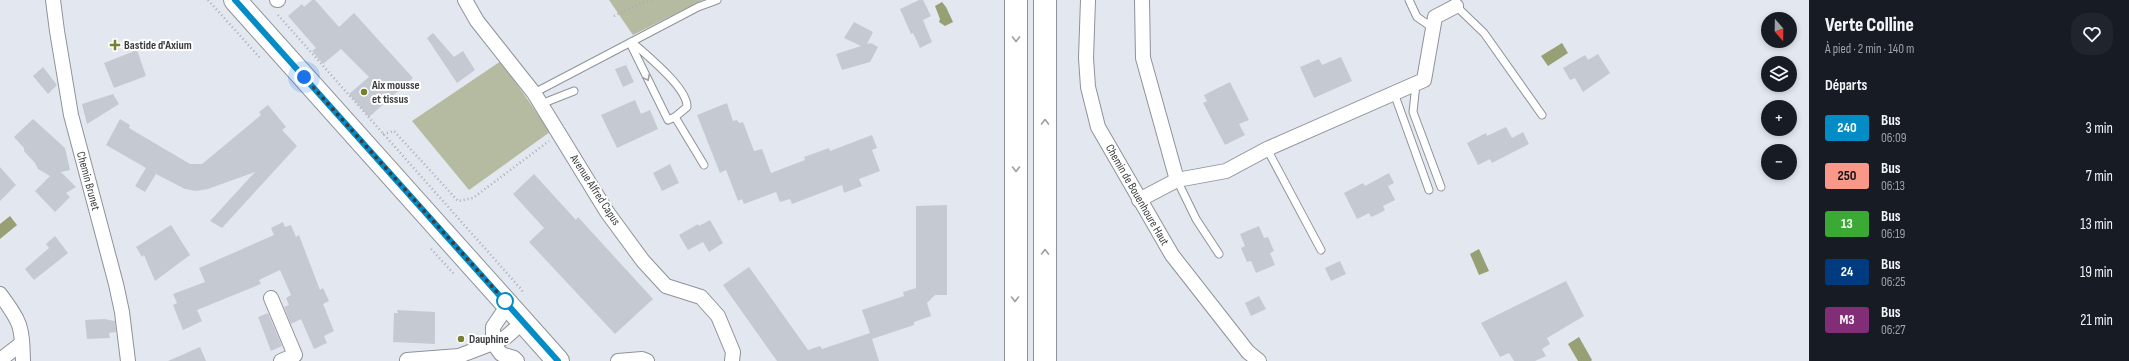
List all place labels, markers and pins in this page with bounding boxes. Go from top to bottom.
place label: Bastide d'Axium [124,38,192,53]
marker: Bastide d'Axium [109,39,121,51]
place label: Aix mousse et tissus [371,78,420,107]
marker: Aix mousse et tissus [359,87,369,97]
unlabelled marker [496,292,514,310]
place label: Dauphine [469,332,509,347]
marker: Dauphine [456,334,466,344]

